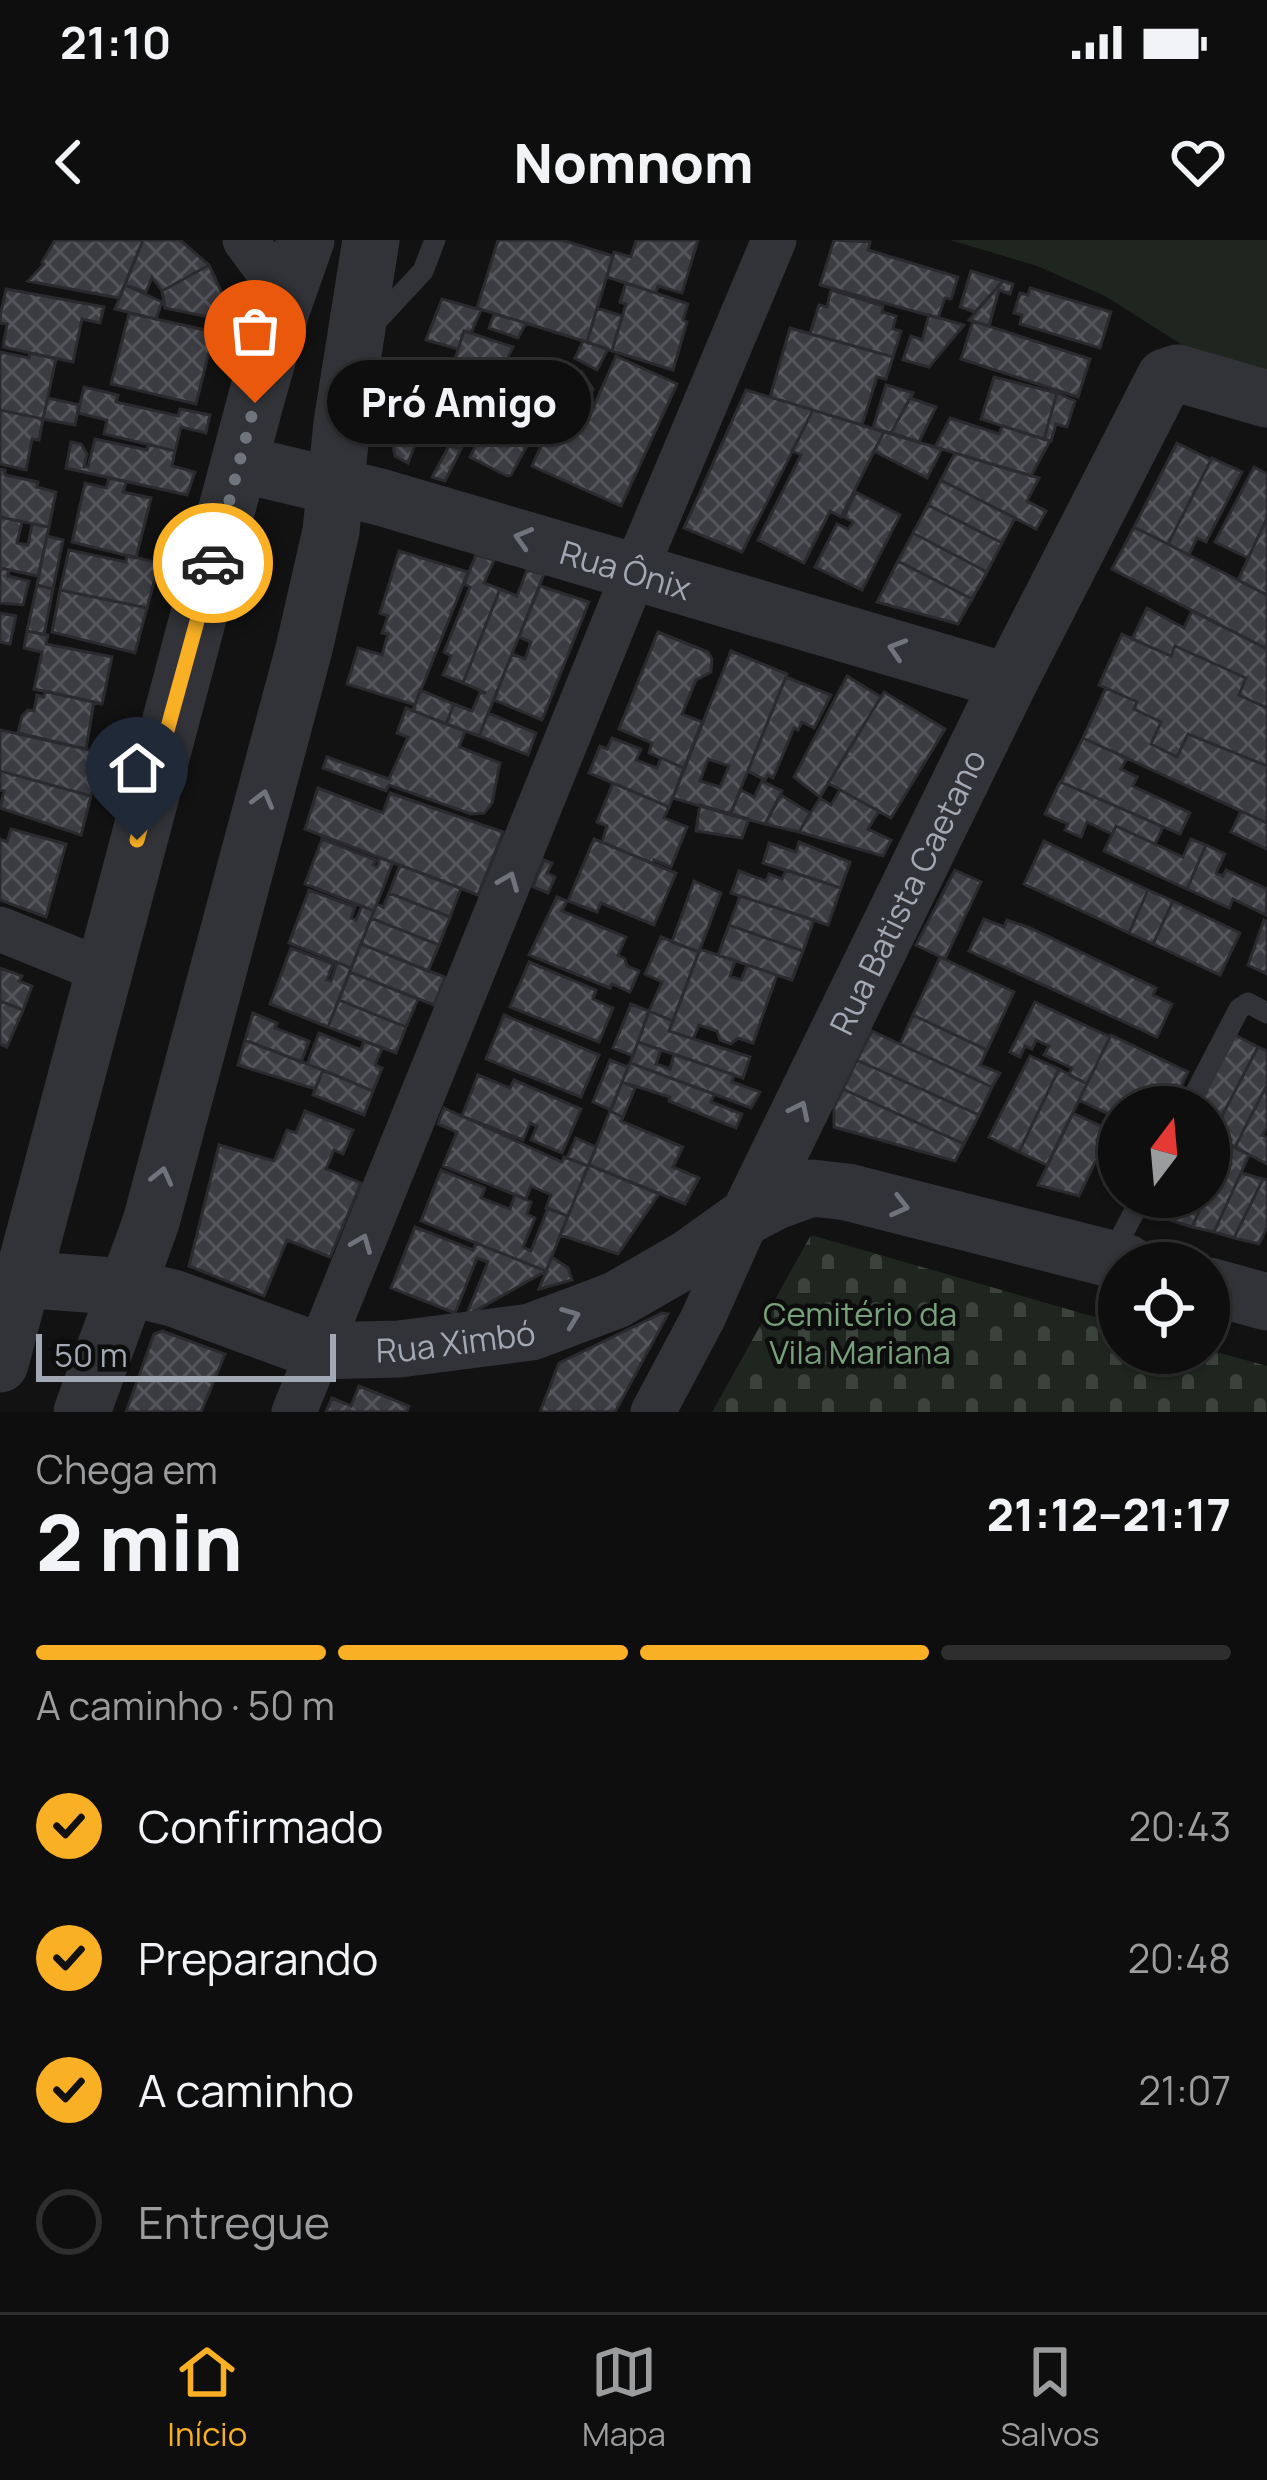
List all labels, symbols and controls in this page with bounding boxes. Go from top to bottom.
text: 21:10 [60,11,171,73]
text: Nomnom [514,125,753,199]
icon: back [36,129,102,195]
icon: heart [1165,129,1231,195]
pin [204,280,306,403]
icon: bag [222,298,288,364]
callout: Pró Amigo [327,361,591,445]
text: Pró Amigo [361,375,557,429]
courier [153,503,273,623]
one-way arrow [513,528,534,553]
street label: Rua Ônix [555,529,697,610]
icon: car [180,530,246,596]
one-way arrow [887,638,908,663]
pin [86,717,188,840]
icon: home [104,735,170,801]
street label: Rua Batista Caetano [818,741,996,1042]
one-way arrow [249,790,274,810]
one-way arrow [495,872,519,893]
north arrow [1098,1086,1230,1218]
map controls [1098,1086,1230,1374]
one-way arrow [786,1101,809,1122]
one-way arrow [148,1166,173,1187]
one-way arrow [889,1192,910,1217]
one-way arrow [348,1233,372,1254]
button: locate [1098,1242,1230,1374]
park label: Cemitério da Vila Mariana [763,1291,957,1374]
one-way arrow [559,1306,580,1331]
street label: Rua Ximbó [375,1309,538,1372]
scale bar [36,1328,336,1381]
text: 50 m [54,1332,128,1377]
text: Chega em [36,1442,218,1496]
text: 21:12–21:17 [987,1483,1231,1545]
text: 2 min [36,1488,243,1594]
text: A caminho · 50 m [36,1678,335,1732]
icon: check [36,1793,102,1859]
text: Confirmado [138,1795,383,1857]
text: 20:43 [1129,1799,1231,1853]
icon: check [36,1925,102,1991]
text: Preparando [138,1927,378,1989]
text: 20:48 [1128,1931,1231,1985]
icon: check [36,2057,102,2123]
text: A caminho [138,2059,354,2121]
text: 21:07 [1139,2063,1231,2117]
text: Entregue [138,2191,330,2253]
tab: Início [167,2339,247,2456]
tab: Mapa [582,2339,666,2456]
tab: Salvos [1001,2339,1100,2456]

